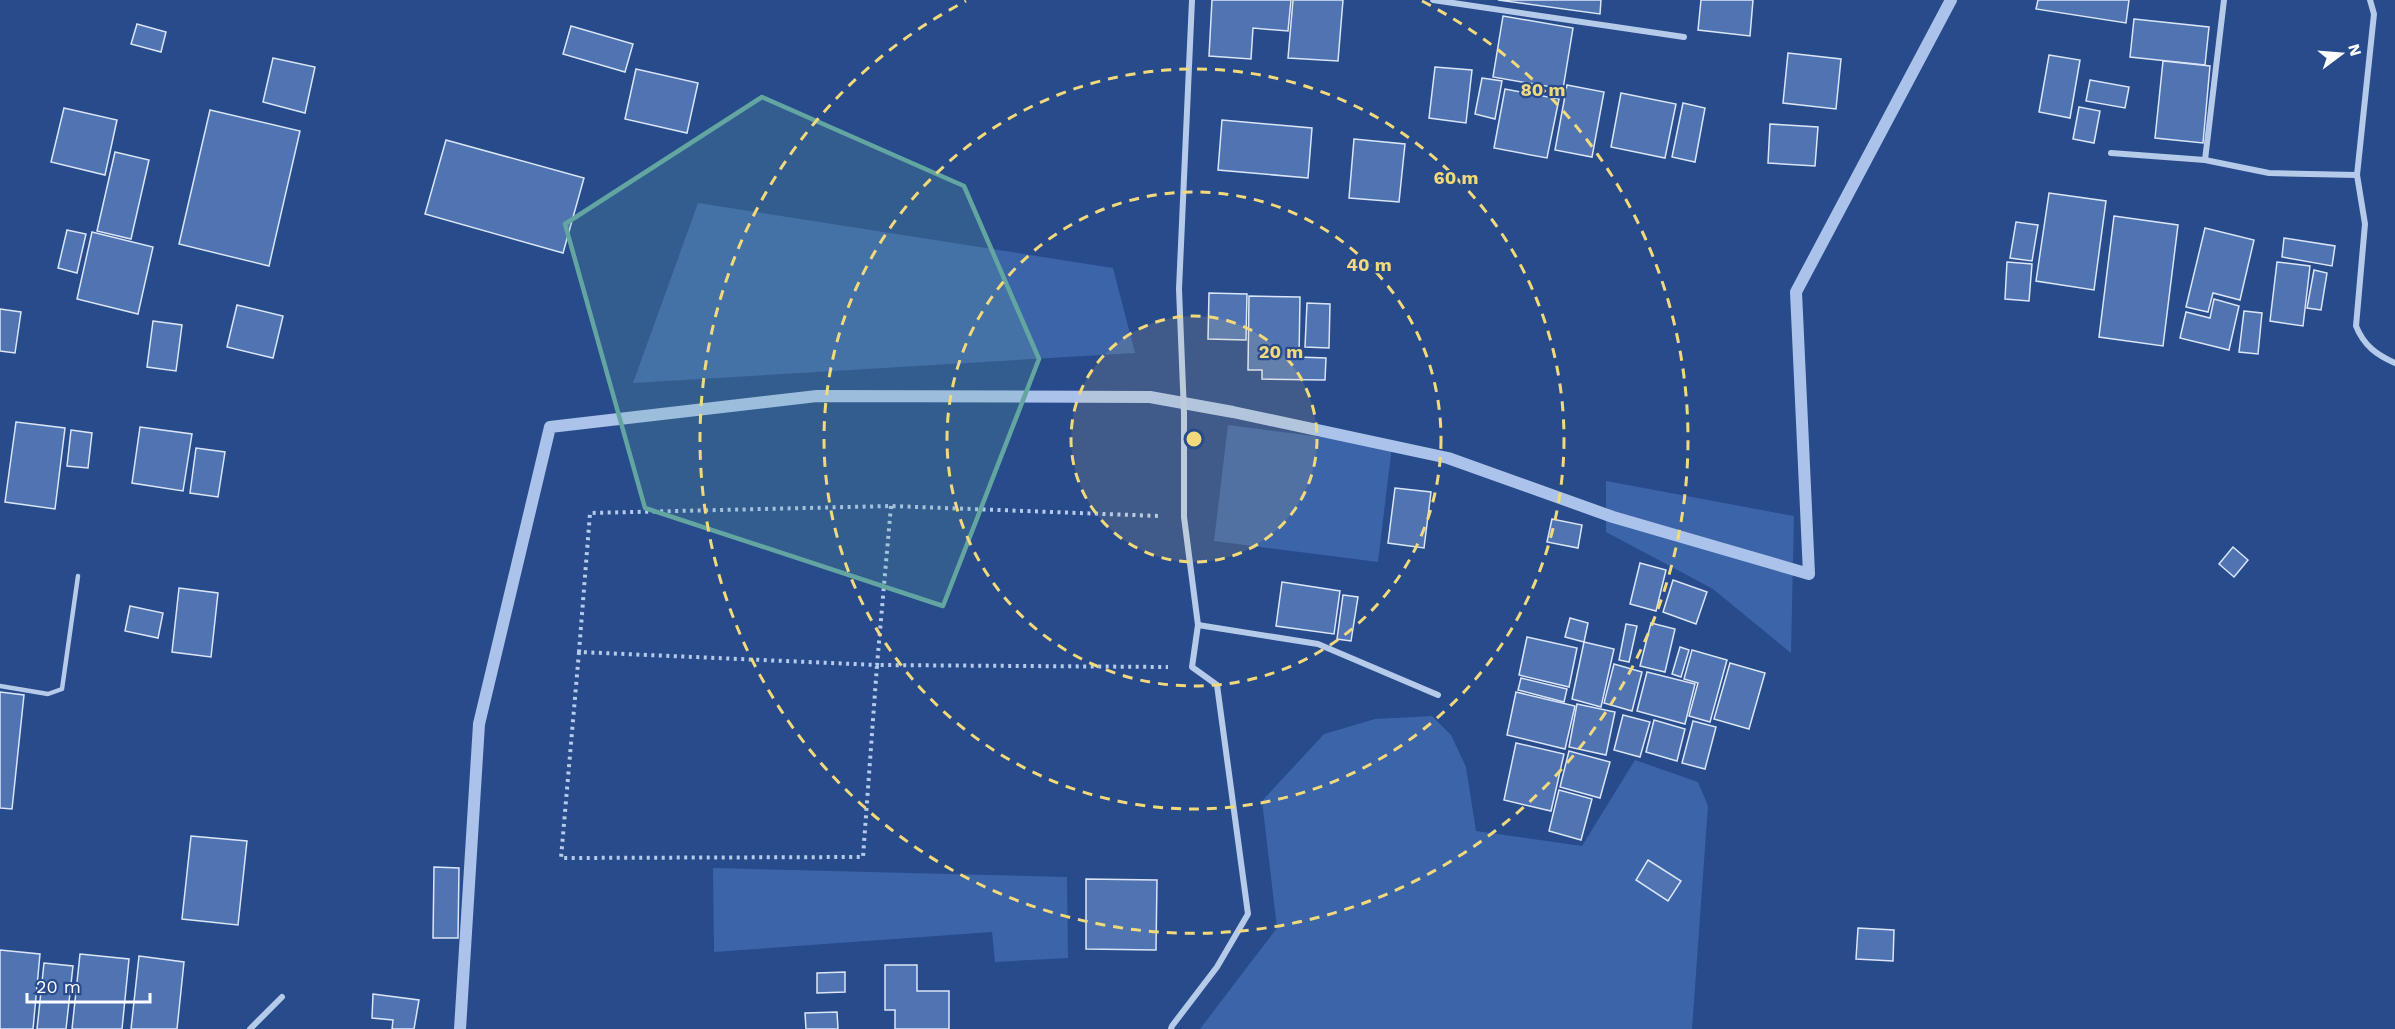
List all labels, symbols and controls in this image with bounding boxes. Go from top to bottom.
north arrow [2311,24,2371,84]
text: N [2344,42,2366,58]
text: 80 m [1521,79,1565,100]
text: 60 m [1434,167,1478,188]
text: 40 m [1346,254,1392,275]
text: 20 m [1259,341,1303,362]
centre of rings [1184,429,1204,449]
scale bar [27,966,150,1004]
text: 20 m [36,976,81,997]

